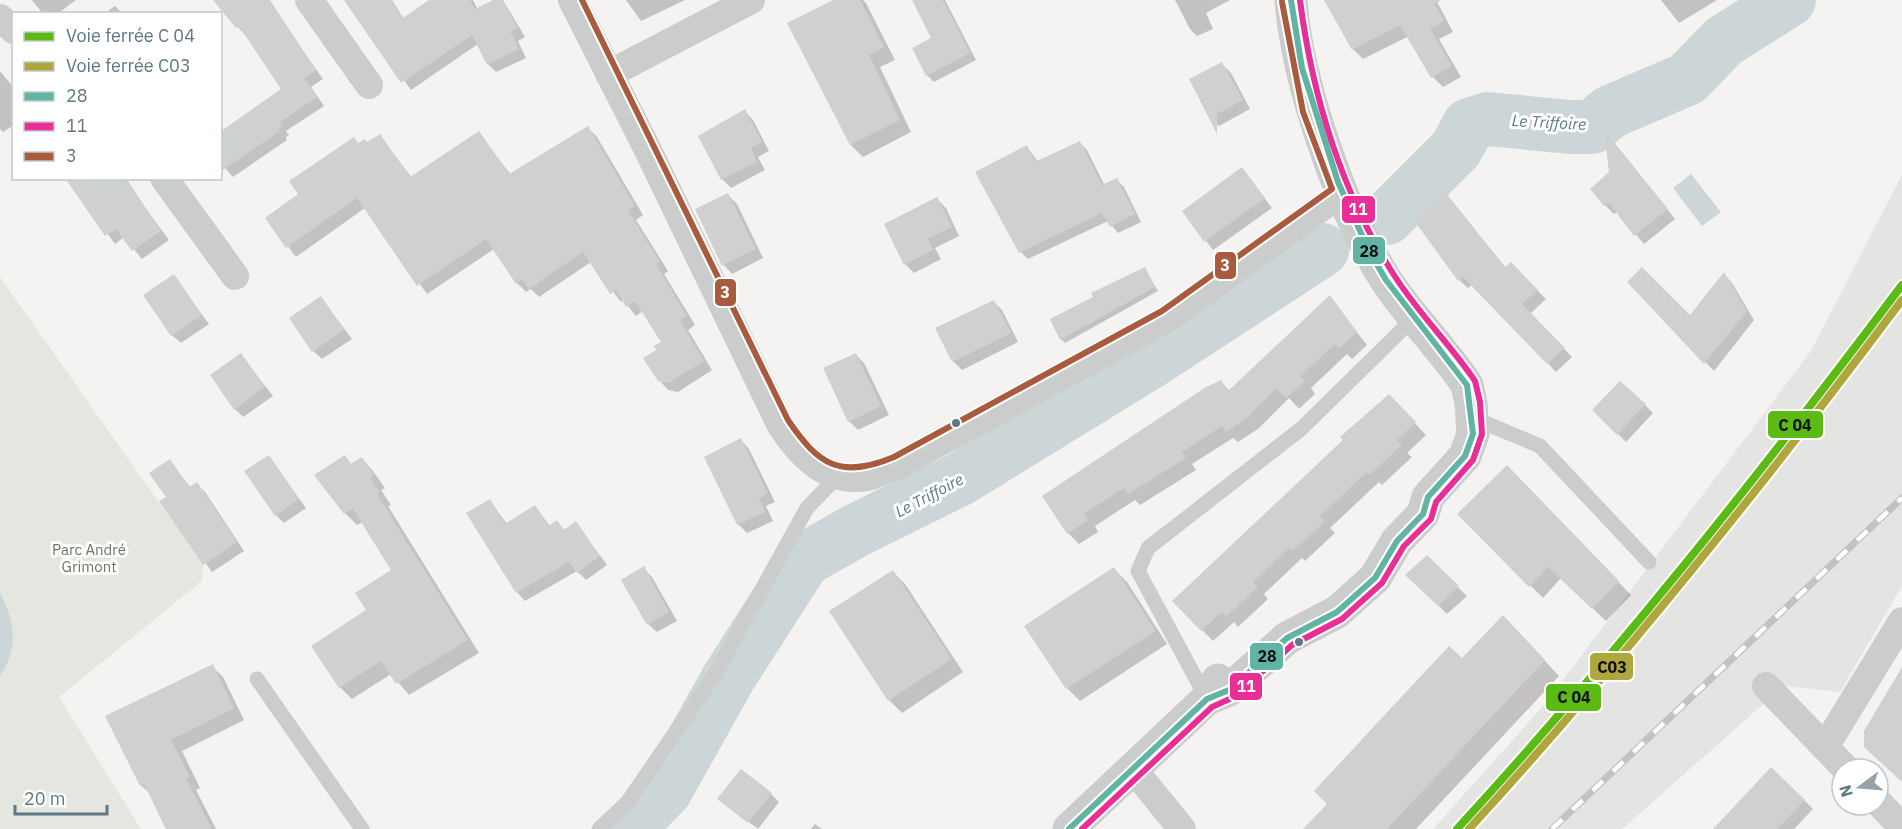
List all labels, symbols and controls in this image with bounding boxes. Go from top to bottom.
legend [12,12,222,180]
text: Voie ferrée C 04 [66,24,195,47]
text: Voie ferrée C03 [66,54,191,77]
text: 28 [66,84,88,107]
water label: Le Triffoire [1511,110,1587,134]
text: 11 [66,114,88,137]
text: 3 [66,144,77,167]
line badge: 11 [1341,195,1376,224]
text: 11 [1348,199,1368,219]
line badge: 28 [1352,236,1386,265]
text: 28 [1359,241,1379,261]
line badge: 3 [1214,251,1237,280]
text: 3 [1220,255,1230,275]
line badge: 3 [714,278,737,307]
text: 3 [720,282,730,302]
line badge: C 04 [1767,410,1824,439]
text: C 04 [1778,415,1812,435]
unlabelled marker [950,417,962,429]
water label: Le Triffoire [891,469,967,521]
park label: Parc André Grimont [52,540,126,576]
unlabelled marker [1293,636,1305,648]
line badge: 28 [1249,642,1284,671]
text: 28 [1257,646,1277,666]
line badge: C03 [1589,652,1634,681]
text: C03 [1597,657,1627,677]
line badge: 11 [1229,672,1263,701]
text: 11 [1236,676,1256,696]
line badge: C 04 [1545,683,1602,712]
text: C 04 [1557,687,1591,707]
north arrow [1830,757,1890,817]
scale bar [15,778,106,816]
text: N [1834,783,1857,799]
text: 20 m [24,787,66,810]

